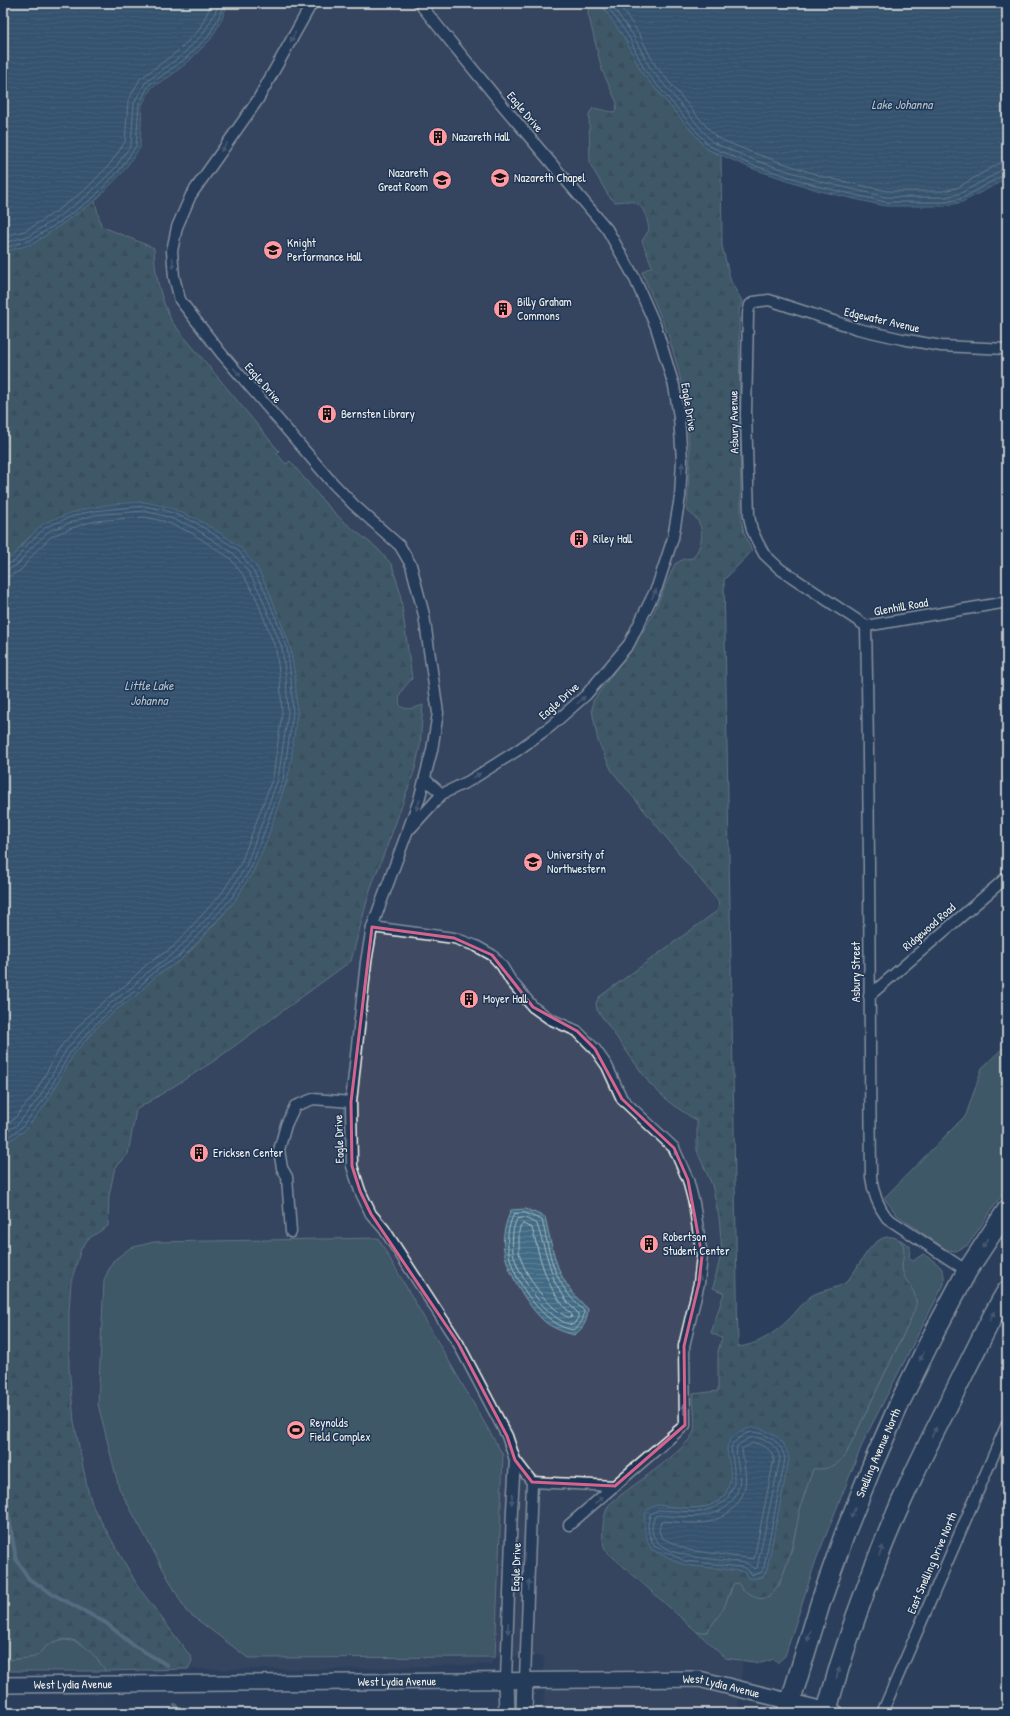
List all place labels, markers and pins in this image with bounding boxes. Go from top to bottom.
building icon: Nazareth Hall [427,126,449,148]
place label: Nazareth Hall [452,128,511,145]
place label: Nazareth Great Room [378,164,428,195]
school or university icon: Nazareth Chapel [489,167,511,189]
school or university icon: Nazareth Great Room [431,169,453,191]
place label: Nazareth Chapel [514,169,586,186]
place label: Knight Performance Hall [287,234,363,265]
school or university icon: Knight Performance Hall [262,239,284,261]
place label: Billy Graham Commons [517,293,572,324]
building icon: Billy Graham Commons [492,298,514,320]
building icon: Bernsten Library [316,403,338,425]
place label: Bernsten Library [341,405,415,422]
building icon: Riley Hall [568,528,590,550]
place label: Riley Hall [593,530,633,547]
place label: University of Northwestern [547,846,606,877]
school or university icon: University of Northwestern [522,851,544,873]
building icon: Moyer Hall [458,988,480,1010]
place label: Moyer Hall [483,990,529,1007]
building icon: Ericksen Center [188,1142,210,1164]
place label: Ericksen Center [213,1144,284,1161]
place label: Robertson Student Center [663,1228,730,1259]
building icon: Robertson Student Center [638,1233,660,1255]
place label: Reynolds Field Complex [309,1414,371,1445]
sports icon: Reynolds Field Complex [285,1419,307,1441]

